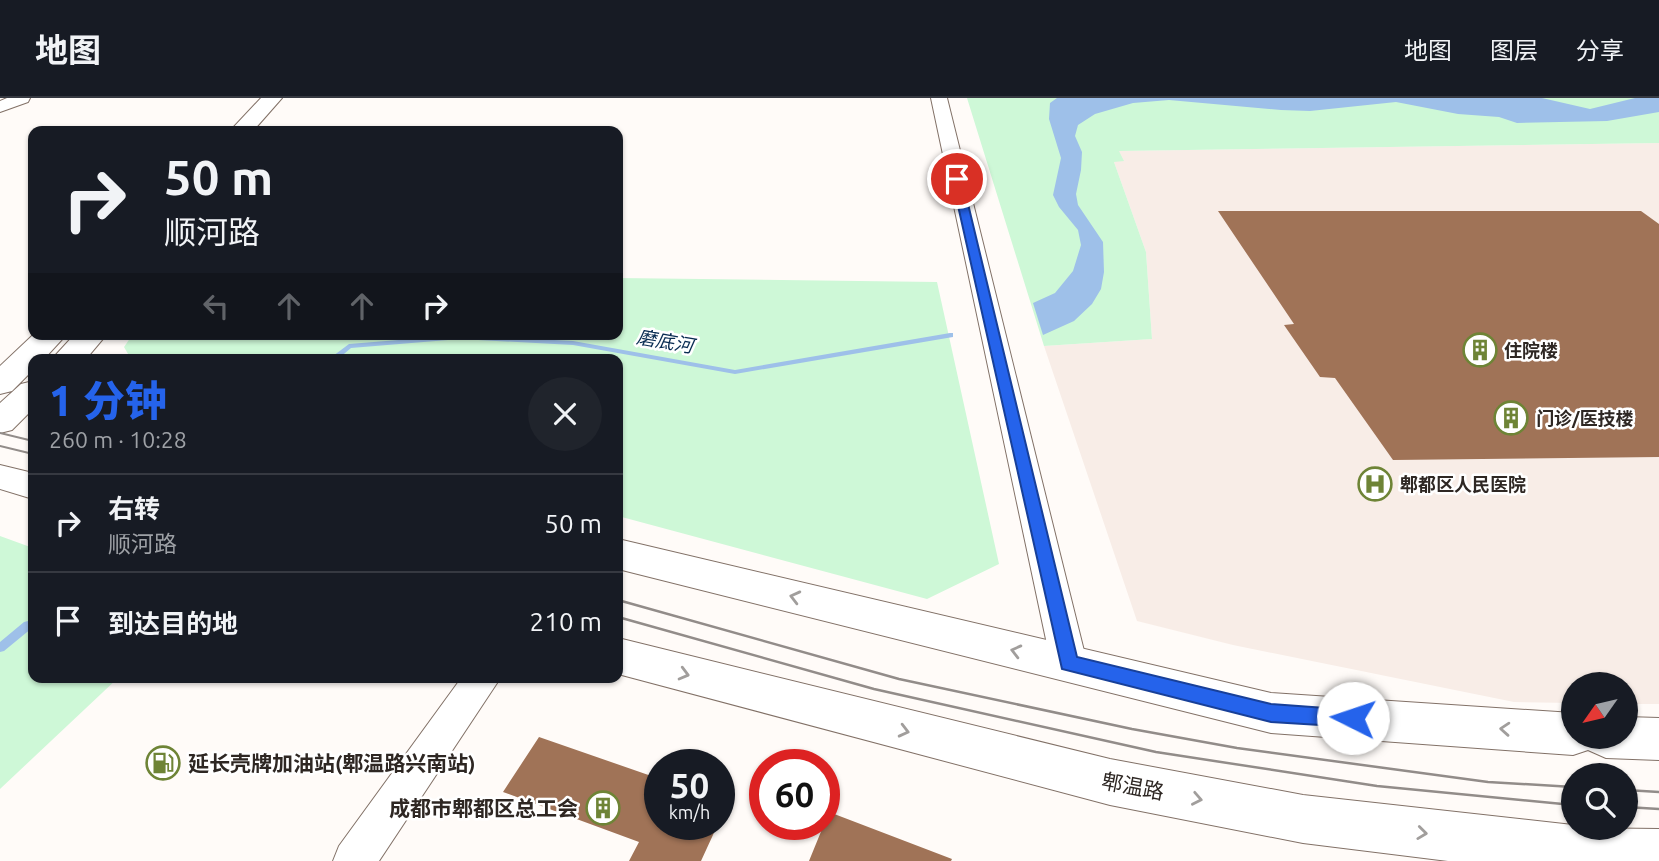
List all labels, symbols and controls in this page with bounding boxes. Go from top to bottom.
text: 地图 [35,31,101,68]
text: 地图 [1404,37,1452,64]
text: 图层 [1490,37,1538,64]
text: 分享 [1576,37,1624,64]
text: 50 m [164,149,273,204]
pin [927,149,987,209]
icon: right [49,154,140,245]
icon: arrive [938,160,976,198]
text: 顺河路 [164,214,260,250]
icon: left [197,287,235,325]
icon: ahead [270,287,308,325]
icon: ahead [343,287,381,325]
icon: right [416,287,454,325]
water label: 磨底河 [635,325,699,357]
building icon: 住院楼 [1461,331,1499,369]
place label: 住院楼 [1504,340,1558,360]
text: 1 分钟 [49,377,167,424]
button: close [528,377,602,451]
building icon: 门诊/医技楼 [1492,399,1530,437]
place label: 门诊/医技楼 [1536,408,1634,428]
text: 260 m · 10:28 [49,427,187,452]
hospital icon: 郫都区人民医院 [1356,465,1394,503]
place label: 郫都区人民医院 [1400,474,1526,494]
text: 右转 [108,494,160,523]
icon: right [49,504,87,542]
text: 50 m [544,509,602,538]
text: 顺河路 [108,531,177,556]
one-way arrow [789,591,801,605]
icon: arrive [49,602,87,640]
text: 210 m [530,607,602,636]
text: 到达目的地 [108,609,238,638]
one-way arrow [1010,645,1022,659]
one-way arrow [677,666,689,681]
north arrow [1561,672,1638,749]
map controls [1561,672,1638,840]
position arrow [1316,681,1390,755]
one-way arrow [1499,722,1510,737]
one-way arrow [898,723,910,737]
fuel station icon: 延长壳牌加油站(郫温路兴南站) [144,744,182,782]
speed limit sign: 60 [749,749,840,840]
place label: 延长壳牌加油站(郫温路兴南站) [188,751,476,775]
button: search [1561,763,1638,840]
text: 50 [670,765,709,805]
street label: 郫温路 [1100,768,1166,804]
building icon: 成都市郫都区总工会 [584,789,622,827]
one-way arrow [1191,790,1203,805]
place label: 成都市郫都区总工会 [389,796,578,820]
text: km/h [669,802,710,822]
one-way arrow [1416,825,1428,840]

